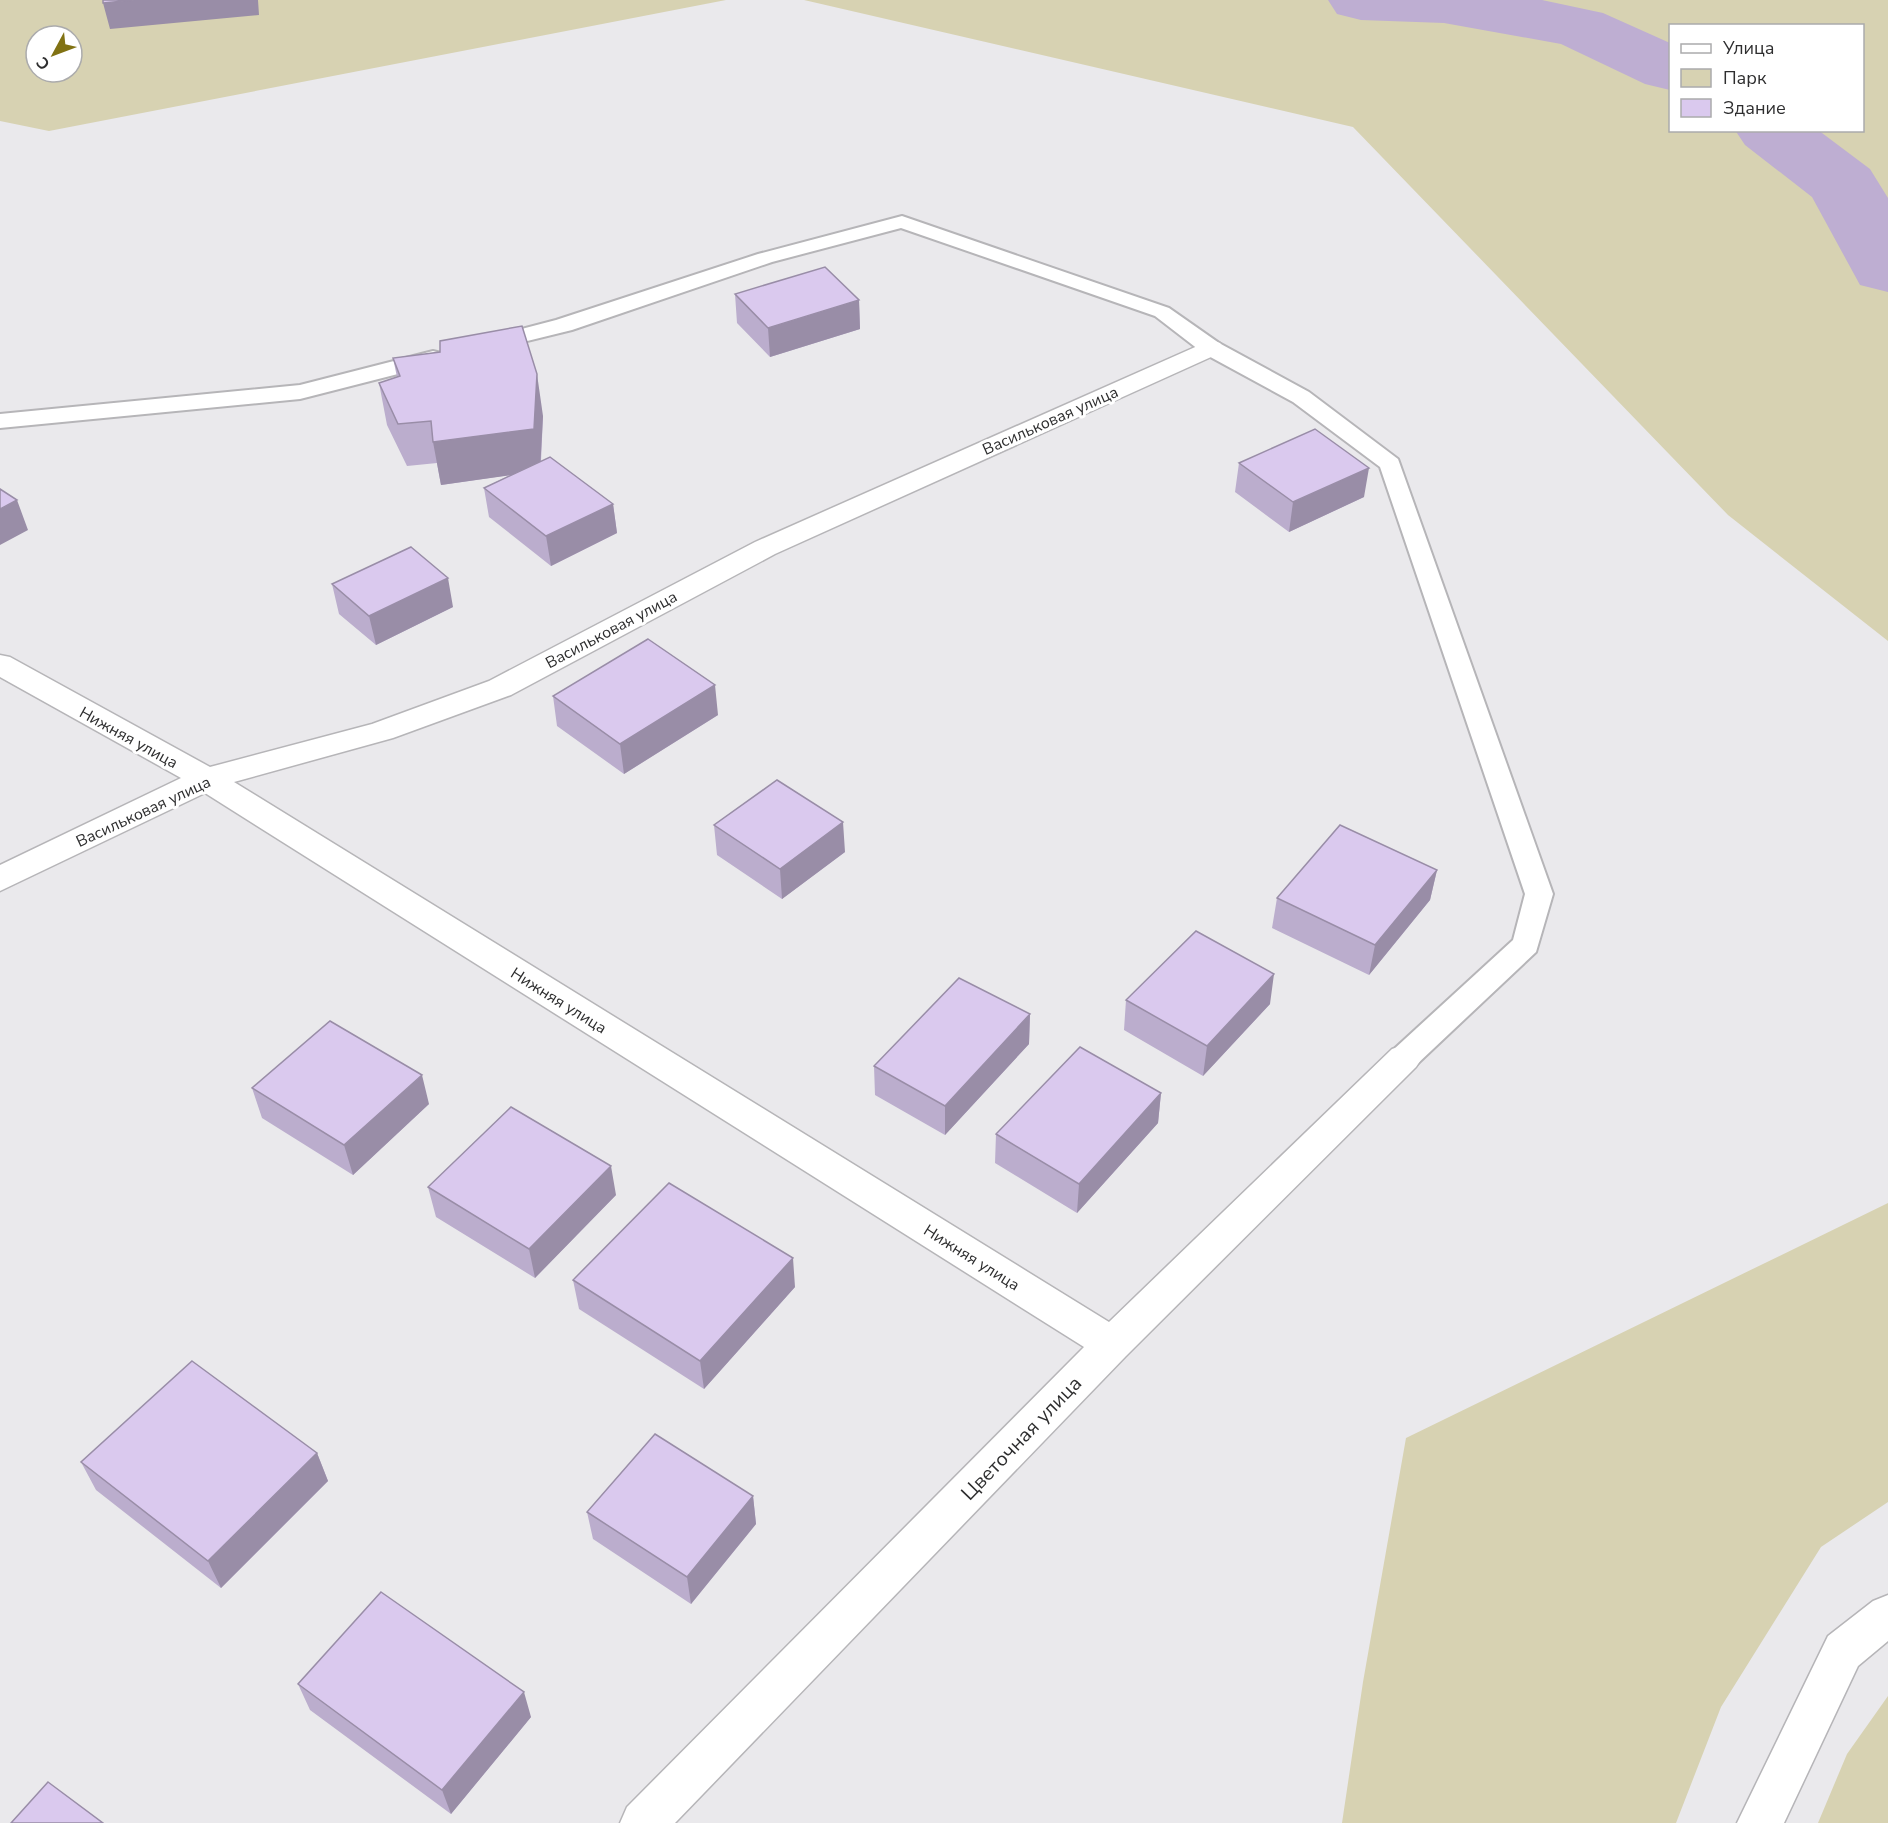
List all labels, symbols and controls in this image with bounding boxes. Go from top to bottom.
north arrow [24,24,84,84]
legend [1669,24,1864,132]
text: Улица [1722,36,1774,60]
text: С [31,52,55,75]
text: Парк [1723,66,1767,90]
text: Здание [1723,96,1786,120]
street label: Васильковая улица [979,381,1122,461]
street label: Васильковая улица [542,586,681,674]
street label: Нижняя улица [75,702,182,774]
street label: Васильковая улица [72,771,214,853]
street label: Нижняя улица [506,963,611,1039]
street label: Нижняя улица [919,1220,1024,1296]
street label: Цветочная улица [955,1370,1088,1506]

